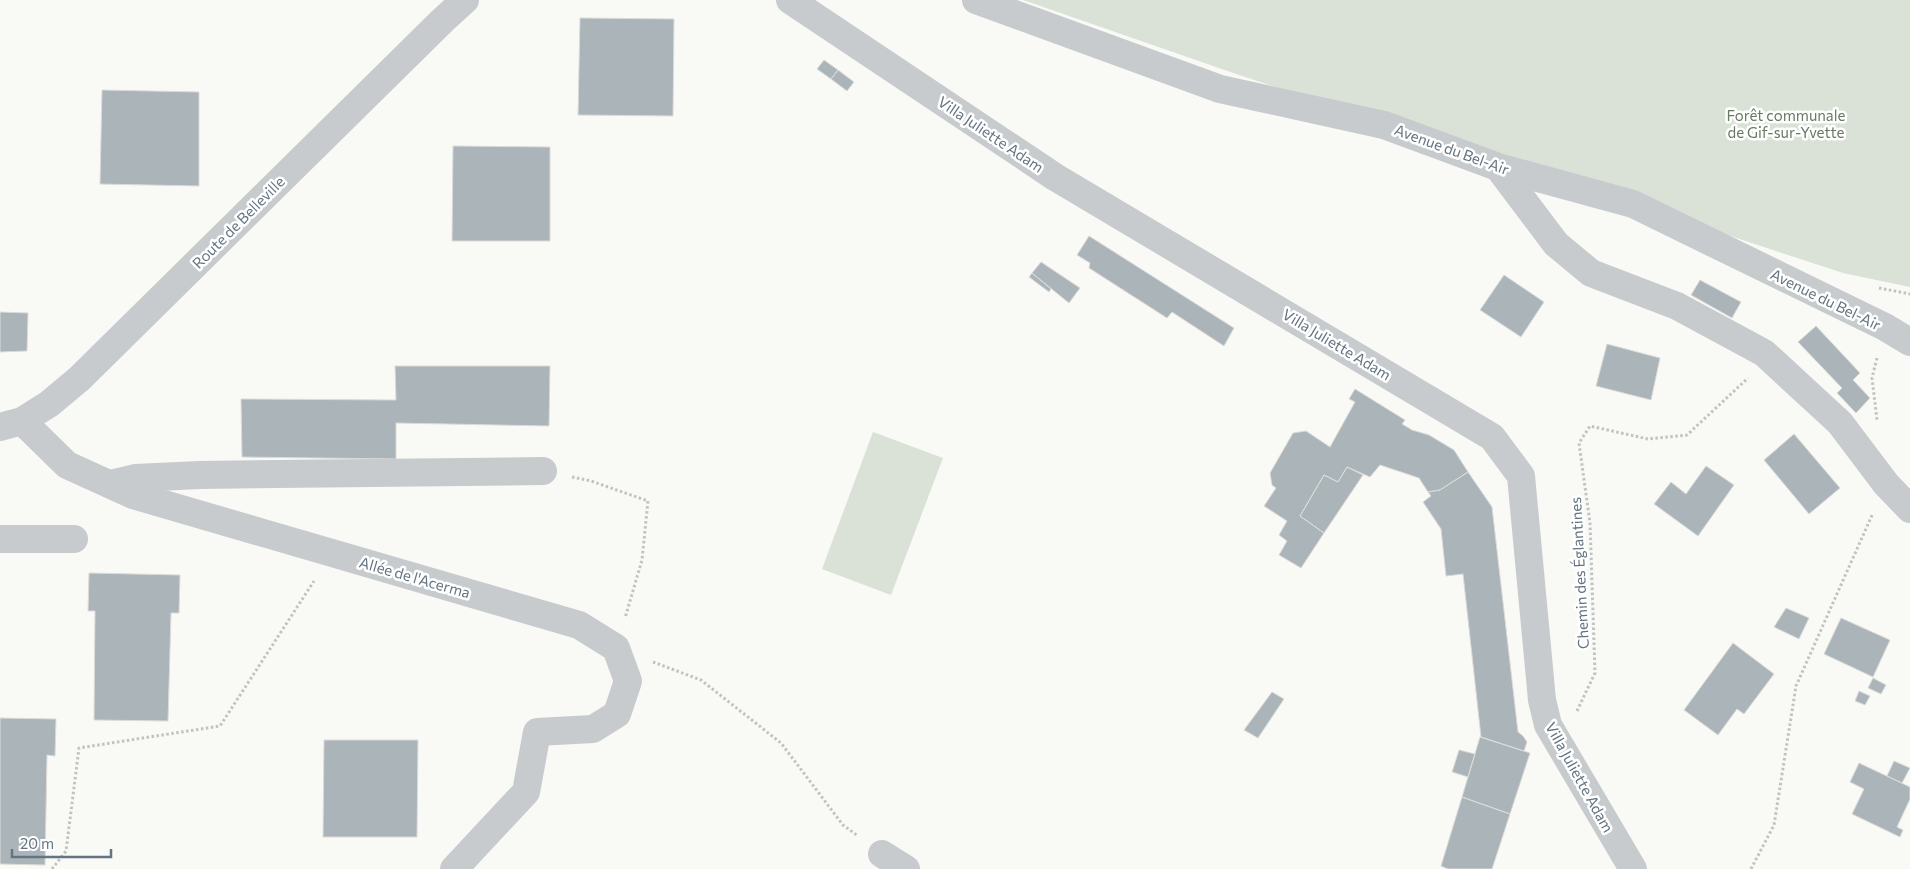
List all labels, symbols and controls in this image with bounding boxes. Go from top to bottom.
street label: Villa Juliette Adam [935,92,1047,176]
park label: Forêt communale de Gif-sur-Yvette [1727,106,1846,141]
street label: Avenue du Bel-Air [1392,120,1512,178]
street label: Route de Belleville [188,172,288,272]
street label: Avenue du Bel-Air [1768,265,1884,333]
street label: Villa Juliette Adam [1280,305,1394,383]
street label: Chemin des Églantines [1565,496,1592,649]
street label: Allée de l'Acerma [358,553,472,601]
street label: Villa Juliette Adam [1542,719,1618,835]
scale bar [12,826,111,858]
text: 20 m [20,834,54,852]

